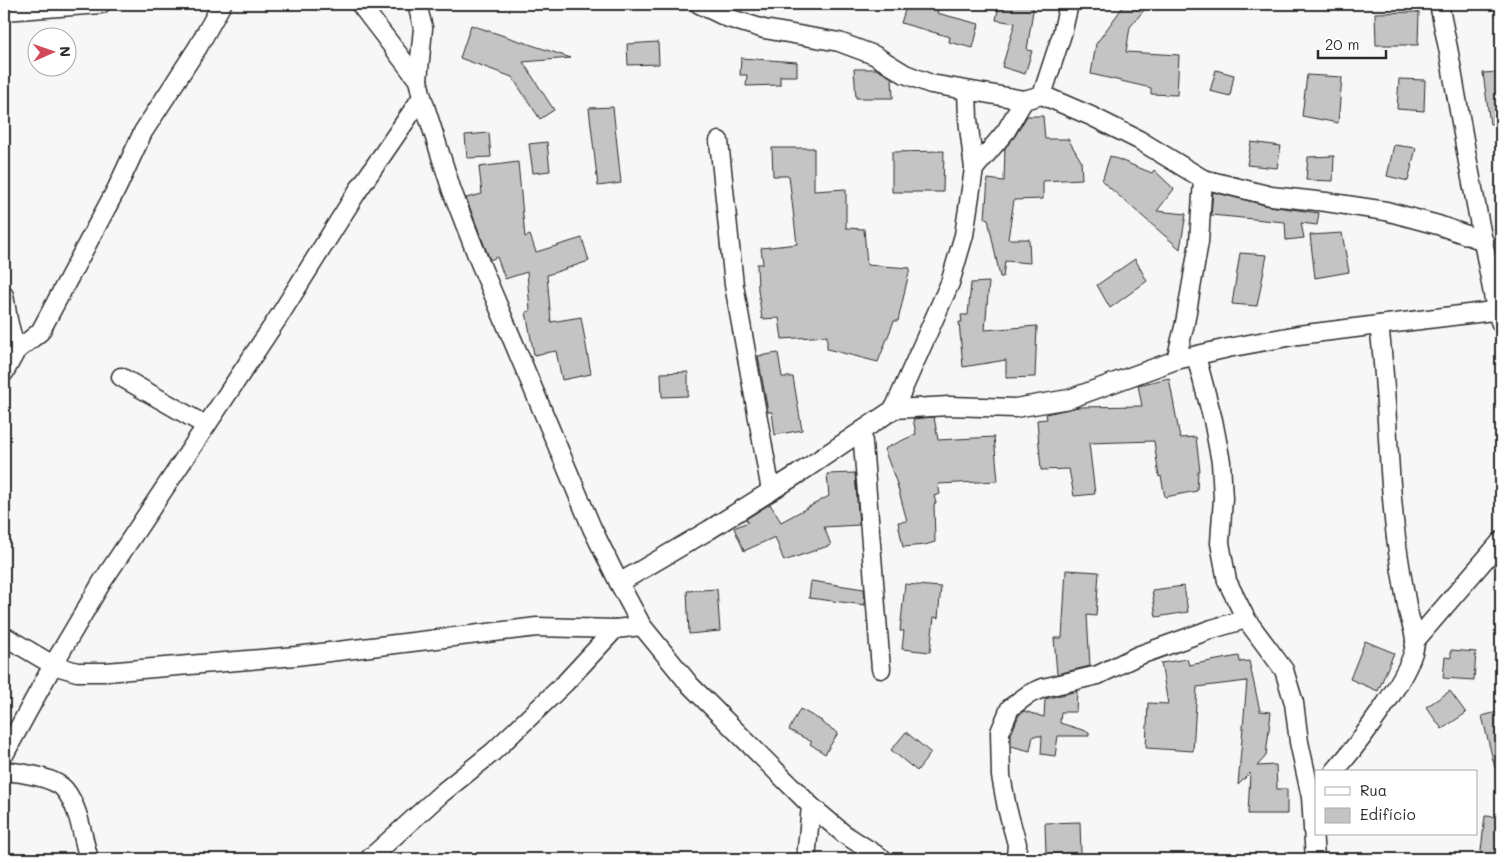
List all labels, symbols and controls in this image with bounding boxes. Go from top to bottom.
north arrow [28,28,78,78]
scale bar [1318,28,1385,60]
text: 20 m [1325,34,1359,54]
text: N [56,46,75,57]
legend [1315,770,1478,836]
text: Rua [1360,780,1387,800]
text: Edifício [1360,804,1416,824]

